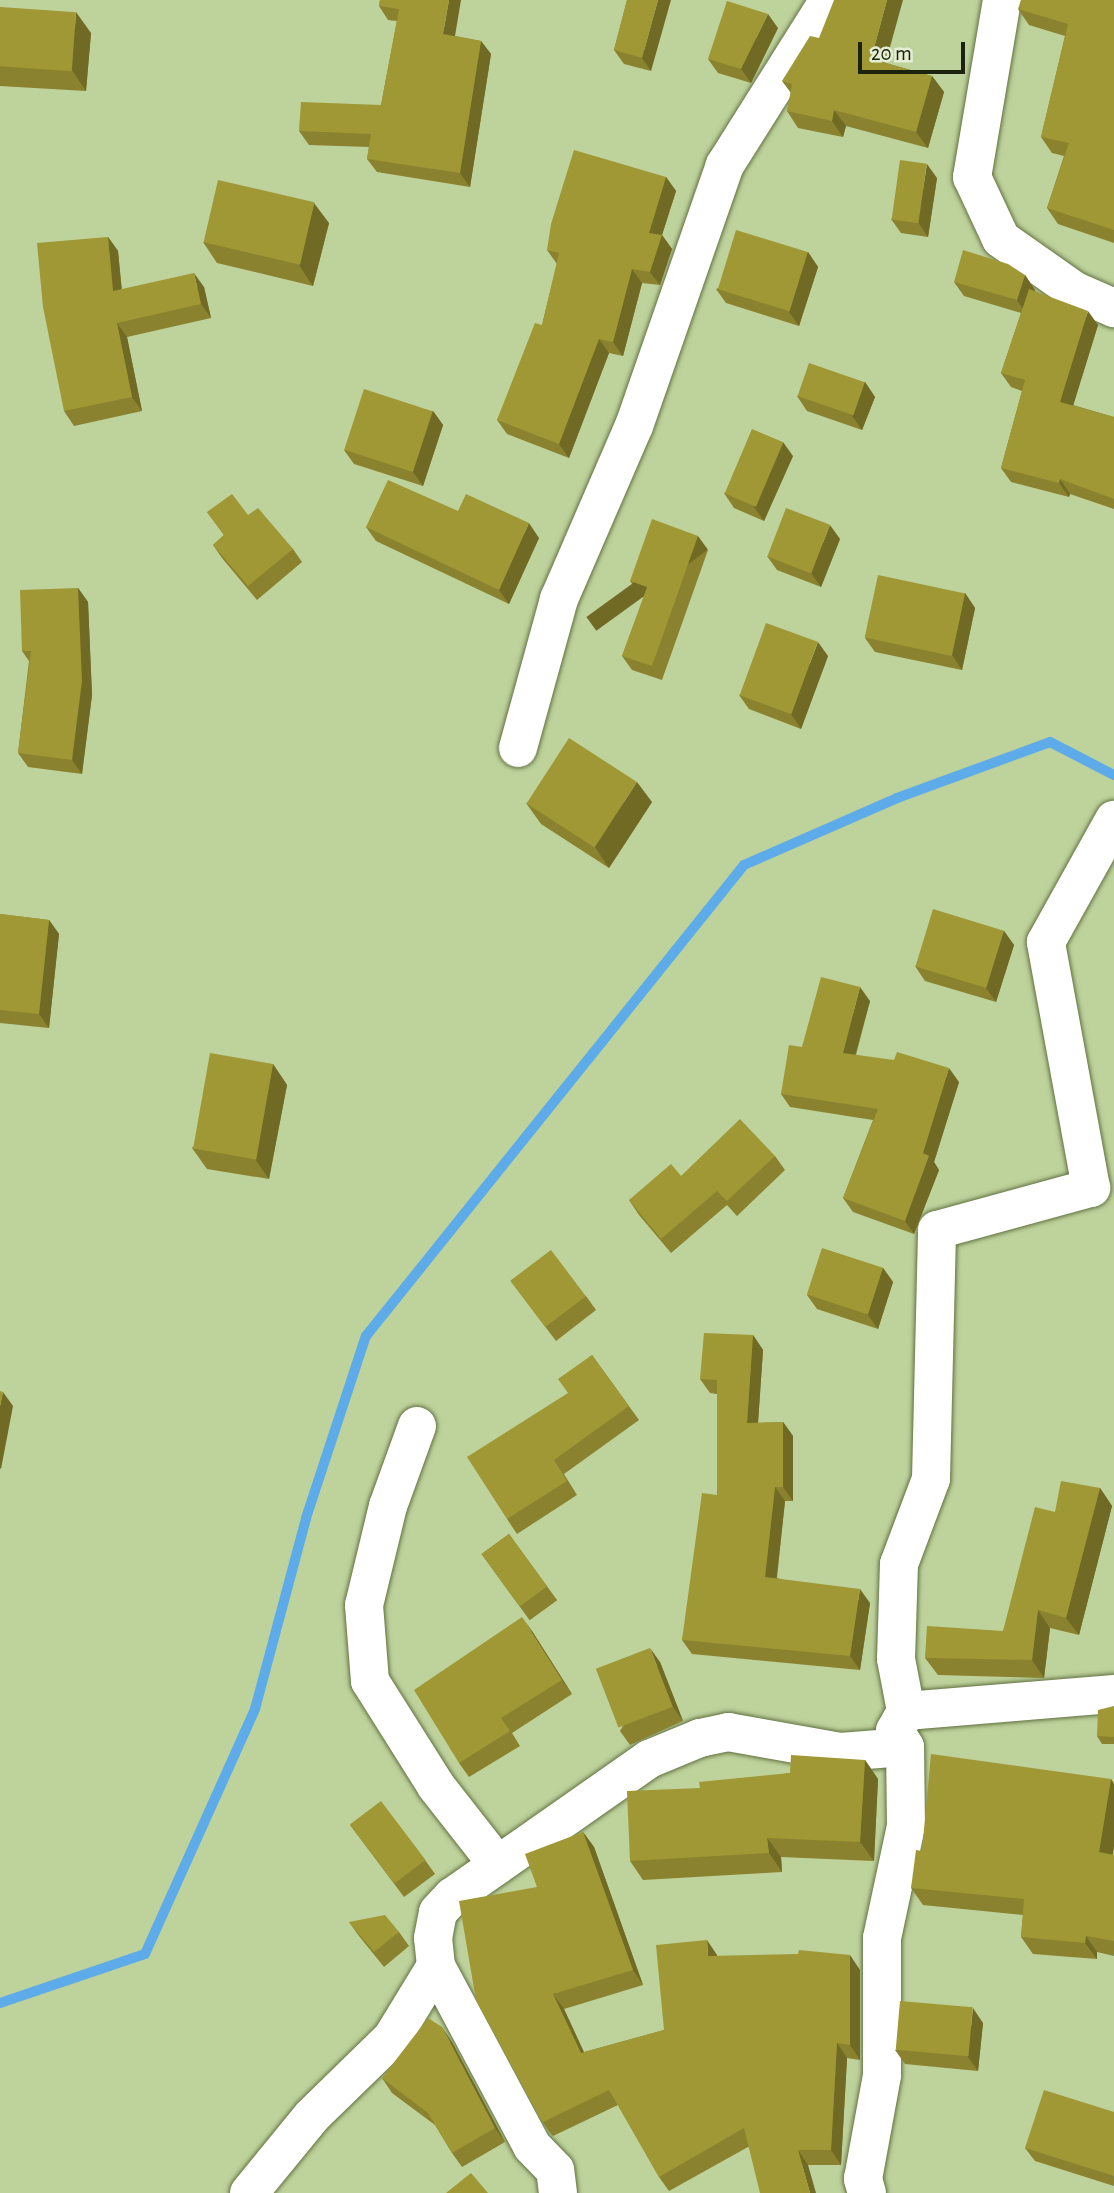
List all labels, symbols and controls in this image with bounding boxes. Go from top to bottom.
scale bar [862,28,969,72]
text: 20 m [871,43,912,64]

